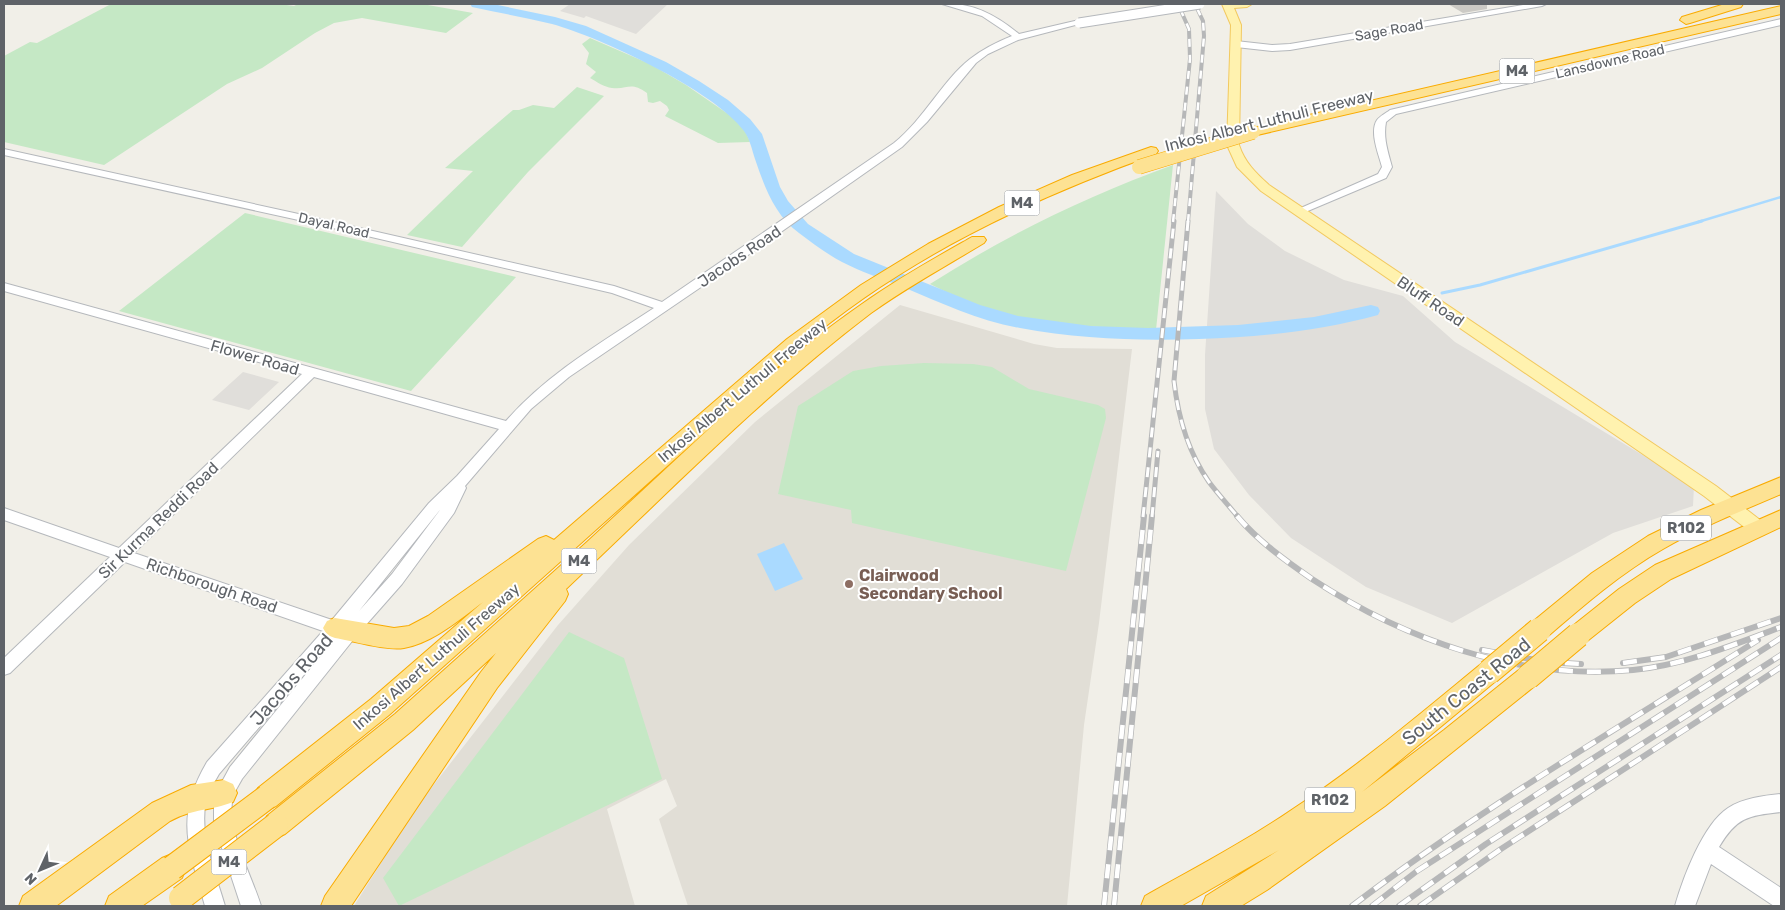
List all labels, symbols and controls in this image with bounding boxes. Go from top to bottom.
street label: Sage Road [1354,16,1425,45]
street label: Lansdowne Road [1554,41,1666,82]
road number: M4 [1500,58,1534,84]
street label: Inkosi Albert Luthuli Freeway [1163,85,1376,156]
road number: M4 [1004,190,1040,216]
street label: Dayal Road [297,209,371,242]
street label: Jacobs Road [694,222,785,291]
street label: Bluff Road [1394,272,1468,331]
street label: Inkosi Albert Luthuli Freeway [654,314,831,467]
street label: Flower Road [208,336,301,379]
street label: Sir Kurma Reddi Road [94,458,222,583]
road number: R102 [1661,516,1711,540]
road number: M4 [562,548,596,574]
street label: Richborough Road [144,554,280,617]
place label: Clairwood Secondary School [859,566,1003,603]
marker: Clairwood Secondary School [843,578,855,590]
street label: Inkosi Albert Luthuli Freeway [349,579,524,734]
street label: Jacobs Road [245,629,338,730]
street label: South Coast Road [1397,633,1535,750]
road number: R102 [1305,788,1355,812]
north arrow [15,845,65,895]
road number: M4 [212,850,246,874]
text: N [21,869,41,888]

